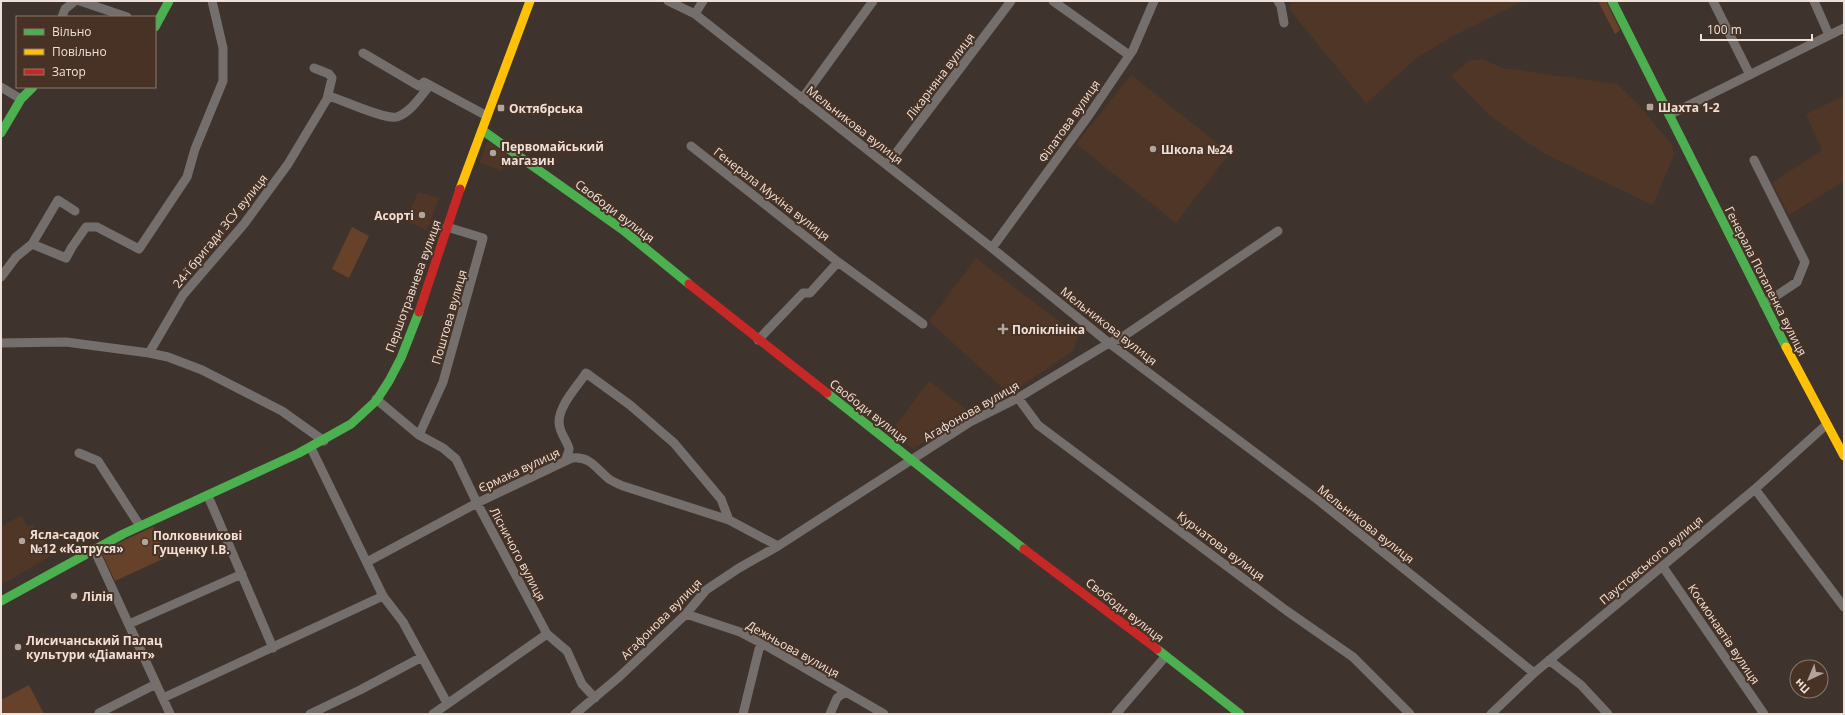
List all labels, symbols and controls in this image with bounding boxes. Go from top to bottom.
legend [16,16,156,88]
scale bar [1701,16,1812,42]
text: 100 m [1707,21,1742,38]
text: Вільно [52,23,92,40]
street label: Лікарняна вулиця [902,29,978,123]
text: Повільно [52,43,107,60]
text: Затор [52,63,86,80]
street label: Філатова вулиця [1034,76,1104,166]
street label: Мельникова вулиця [803,82,907,168]
place label: Шахта 1-2 [1658,99,1720,116]
place label: Октябрська [509,100,583,117]
marker: Шахта 1-2 [1645,102,1655,112]
marker: Октябрська [496,103,506,113]
place label: Первомайський магазин [501,138,604,169]
place label: Школа №24 [1161,141,1233,158]
street label: Генерала Мухіна вулиця [710,143,834,245]
marker: Школа №24 [1148,144,1158,154]
marker: Первомайський магазин [488,148,498,158]
street label: 24-ї бригади ЗСУ вулиця [169,170,271,292]
street label: Свободи вулиця [572,176,658,246]
street label: Генерала Потапенка вулиця [1721,203,1811,359]
place label: Асорті [374,207,414,224]
marker: Асорті [417,210,427,220]
street label: Першотравнева вулиця [381,217,445,355]
street label: Поштова вулиця [427,268,471,366]
street label: Мельникова вулиця [1057,283,1161,369]
place label: Поліклініка [1012,321,1085,338]
marker: Поліклініка [997,323,1009,335]
street label: Свободи вулиця [826,375,912,447]
street label: Агафонова вулиця [920,377,1022,445]
street label: Єрмака вулиця [476,444,562,496]
street label: Мельникова вулиця [1314,481,1418,567]
street label: Лісничого вулиця [486,504,550,604]
street label: Курчатова вулиця [1174,507,1268,585]
street label: Паустовського вулиця [1596,512,1706,608]
place label: Ясла-садок №12 «Катруся» [29,526,124,557]
place label: Полковникові Гущенку І.В. [153,527,242,558]
marker: Ясла-садок №12 «Катруся» [17,536,27,546]
marker: Полковникові Гущенку І.В. [140,537,150,547]
street label: Свободи вулиця [1082,574,1168,646]
street label: Агафонова вулиця [617,575,705,663]
street label: Космонавтів вулиця [1684,580,1764,688]
place label: Лілія [82,588,113,605]
marker: Лілія [69,591,79,601]
street label: Дежньова вулиця [743,616,843,682]
place label: Лисичанський Палац культури «Діамант» [26,632,163,663]
marker: Лисичанський Палац культури «Діамант» [13,642,23,652]
north arrow [1789,659,1829,699]
text: Пн [1791,676,1812,697]

